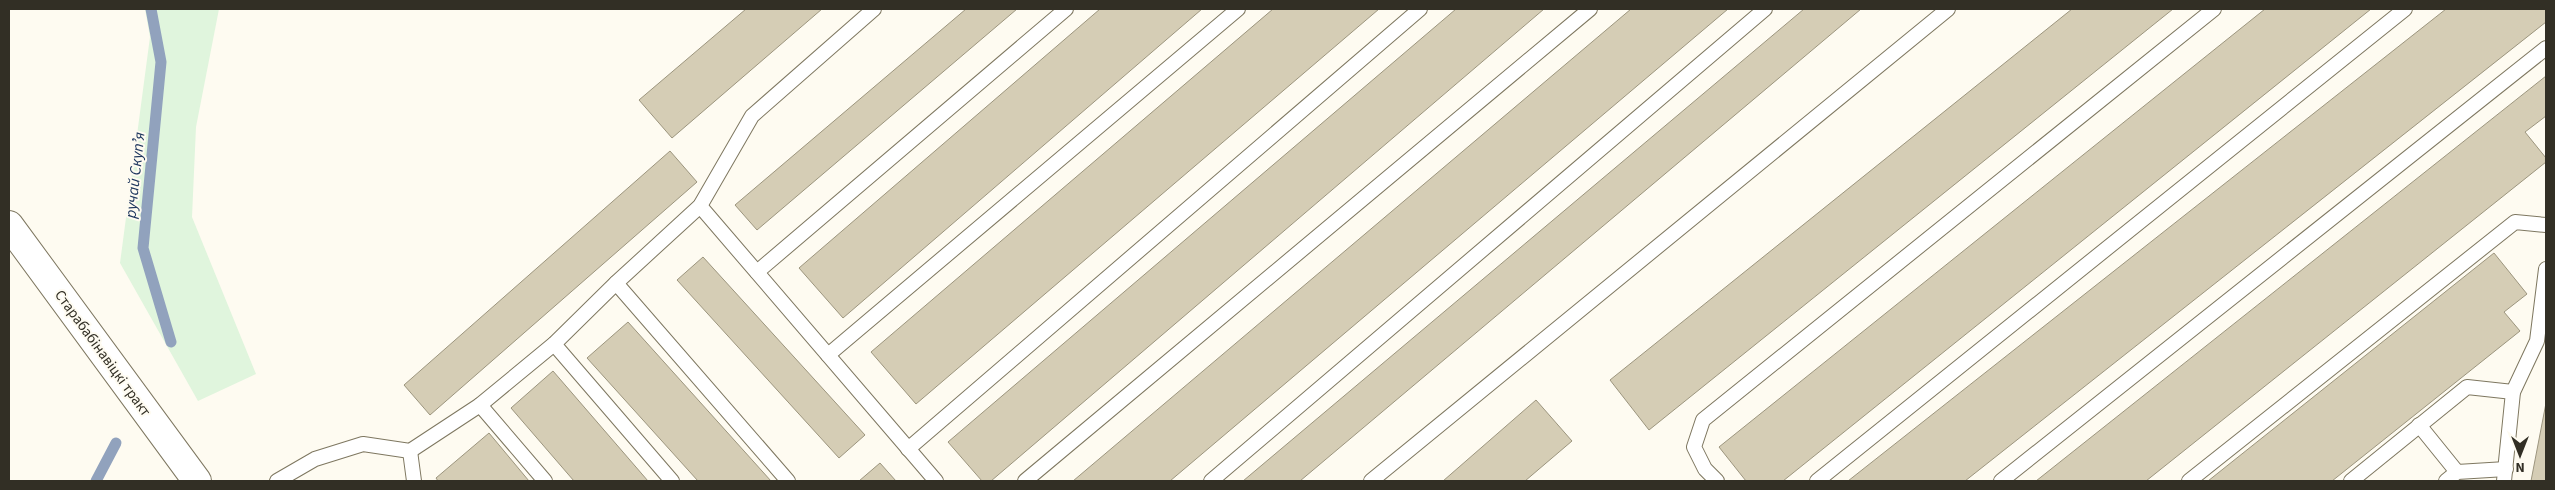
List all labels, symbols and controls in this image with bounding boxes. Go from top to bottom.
water label: ручай Скупʼя [119,131,150,220]
street label: Старабабінавіцкі тракт [49,286,156,421]
north arrow [2495,430,2545,480]
text: N [2515,457,2525,477]

